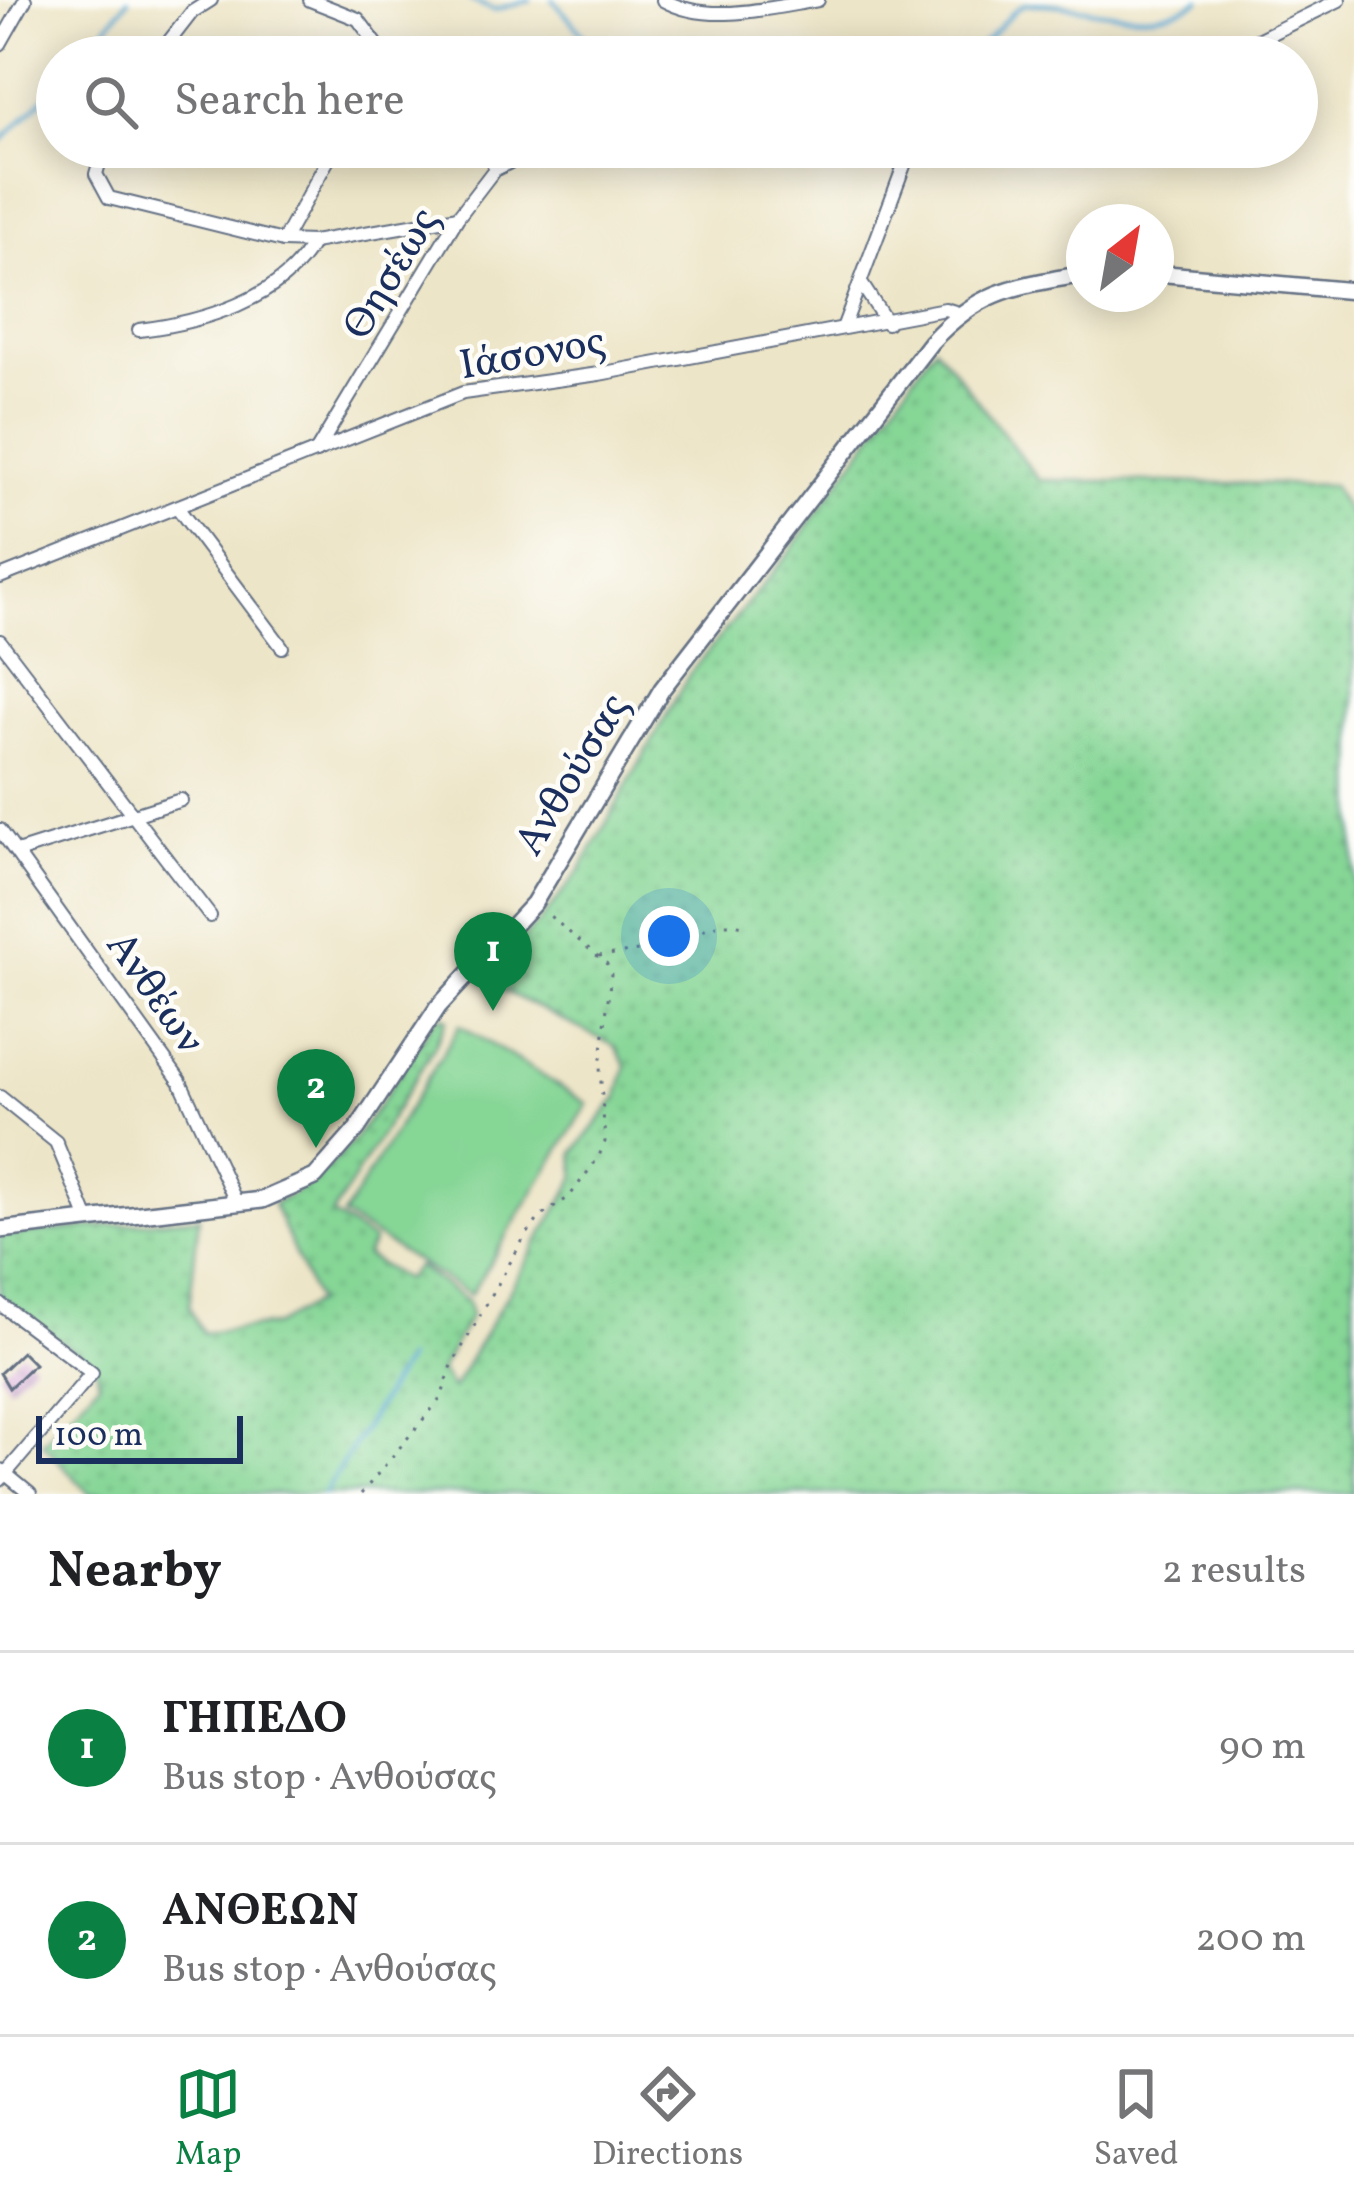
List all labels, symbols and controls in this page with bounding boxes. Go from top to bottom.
search box [36,36,1318,168]
icon: search [78,69,144,135]
text: Search here [174,71,405,134]
street label: Θησέως [330,197,456,352]
north arrow [1066,204,1174,312]
street label: Ιάσονος [455,314,610,397]
street label: Ανθούσας [502,683,646,868]
your location [639,906,699,966]
pin: 1 [454,912,532,1011]
street label: Ανθέων [90,921,217,1067]
pin: 2 [277,1049,355,1148]
scale bar [36,1410,243,1463]
text: 100 m [54,1414,143,1460]
text: Nearby [48,1537,222,1608]
text: 2 results [1162,1545,1306,1599]
text: ΓΗΠΕΔΟ [162,1689,347,1752]
text: 1 [79,1721,95,1775]
text: 90 m [1219,1721,1306,1775]
text: Bus stop · Ανθούσας [162,1752,497,1806]
text: ΑΝΘΕΩΝ [162,1881,359,1944]
text: 2 [77,1913,97,1967]
text: 200 m [1195,1913,1306,1967]
text: Bus stop · Ανθούσας [162,1944,497,1998]
tab: Map [175,2061,241,2179]
tab: Directions [592,2061,743,2179]
tab: Saved [1094,2061,1179,2179]

